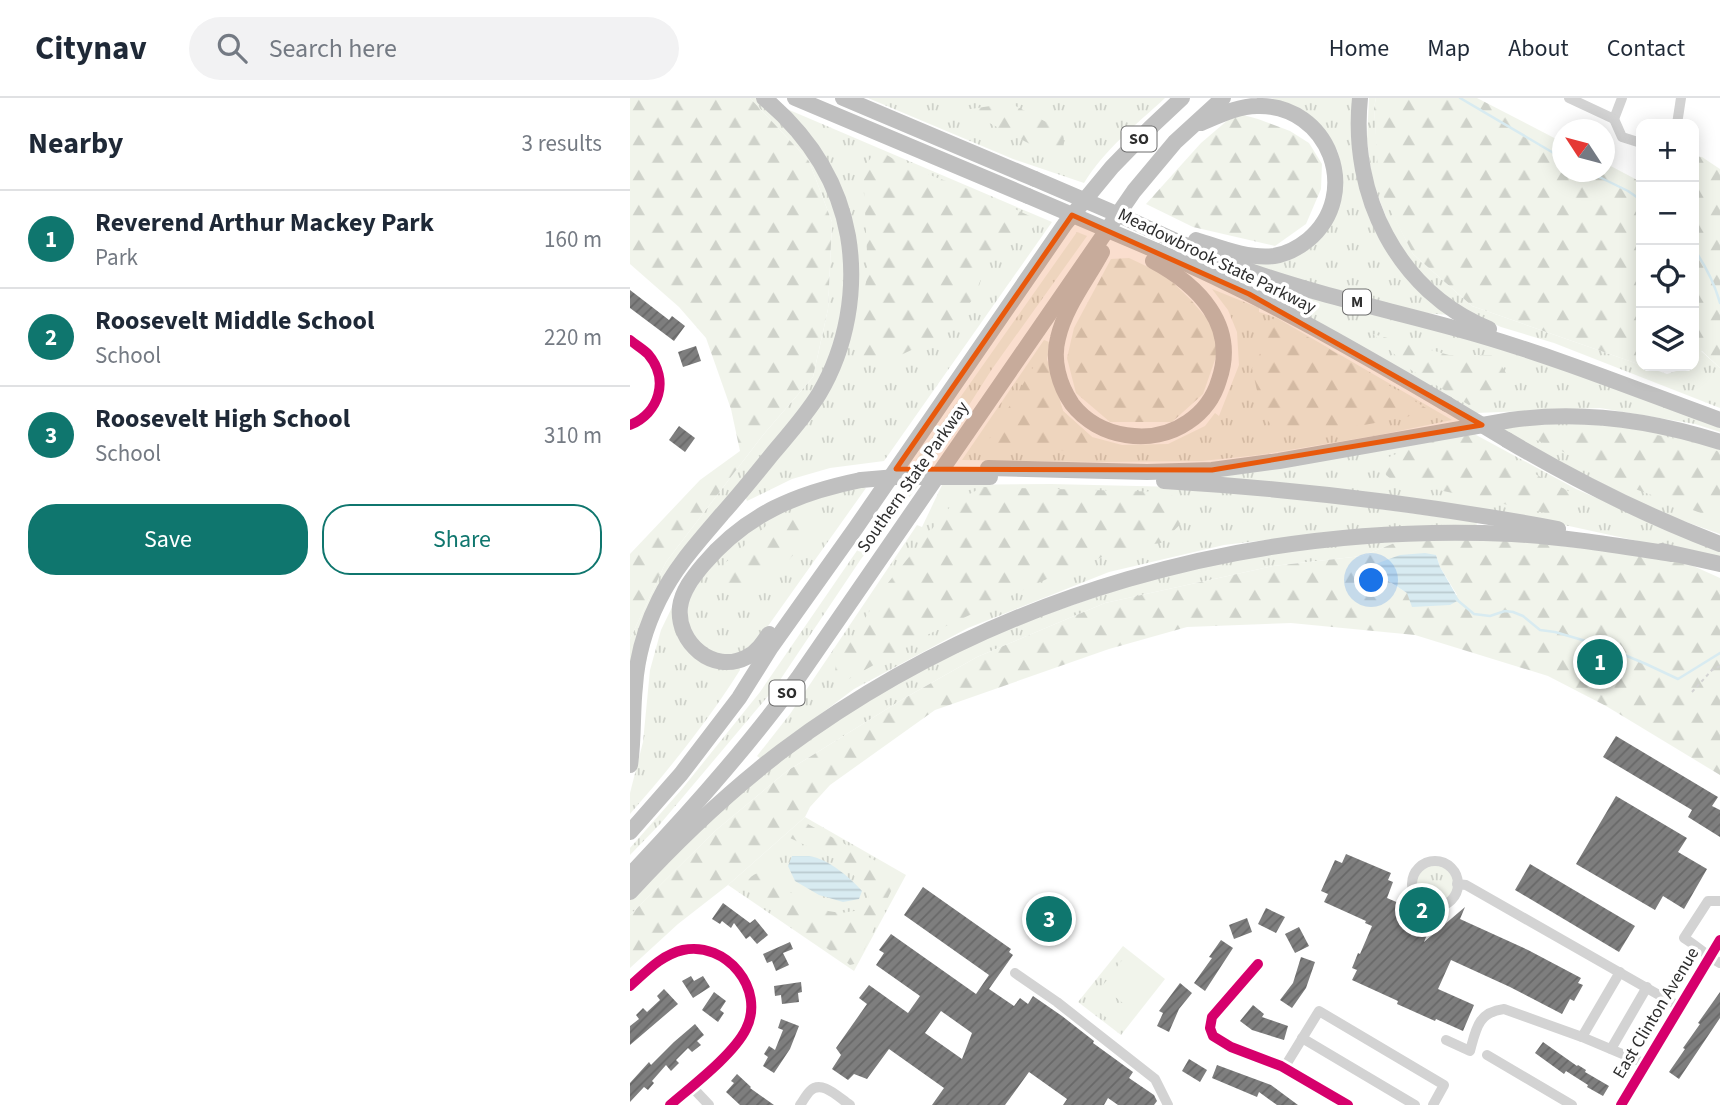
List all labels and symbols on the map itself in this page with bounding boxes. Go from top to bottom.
north arrow [1552,119,1615,182]
road number: SO [1121,126,1156,152]
street label: Meadowbrook State Parkway [1114,202,1321,320]
road number: M [1343,290,1371,314]
street label: Southern State Parkway [851,396,975,558]
your location [1354,563,1388,597]
pin: 1 [1577,636,1623,688]
road number: SO [770,680,804,706]
pin: 2 [1399,884,1445,936]
pin: 3 [1026,893,1072,945]
street label: East Clinton Avenue [1607,943,1705,1083]

